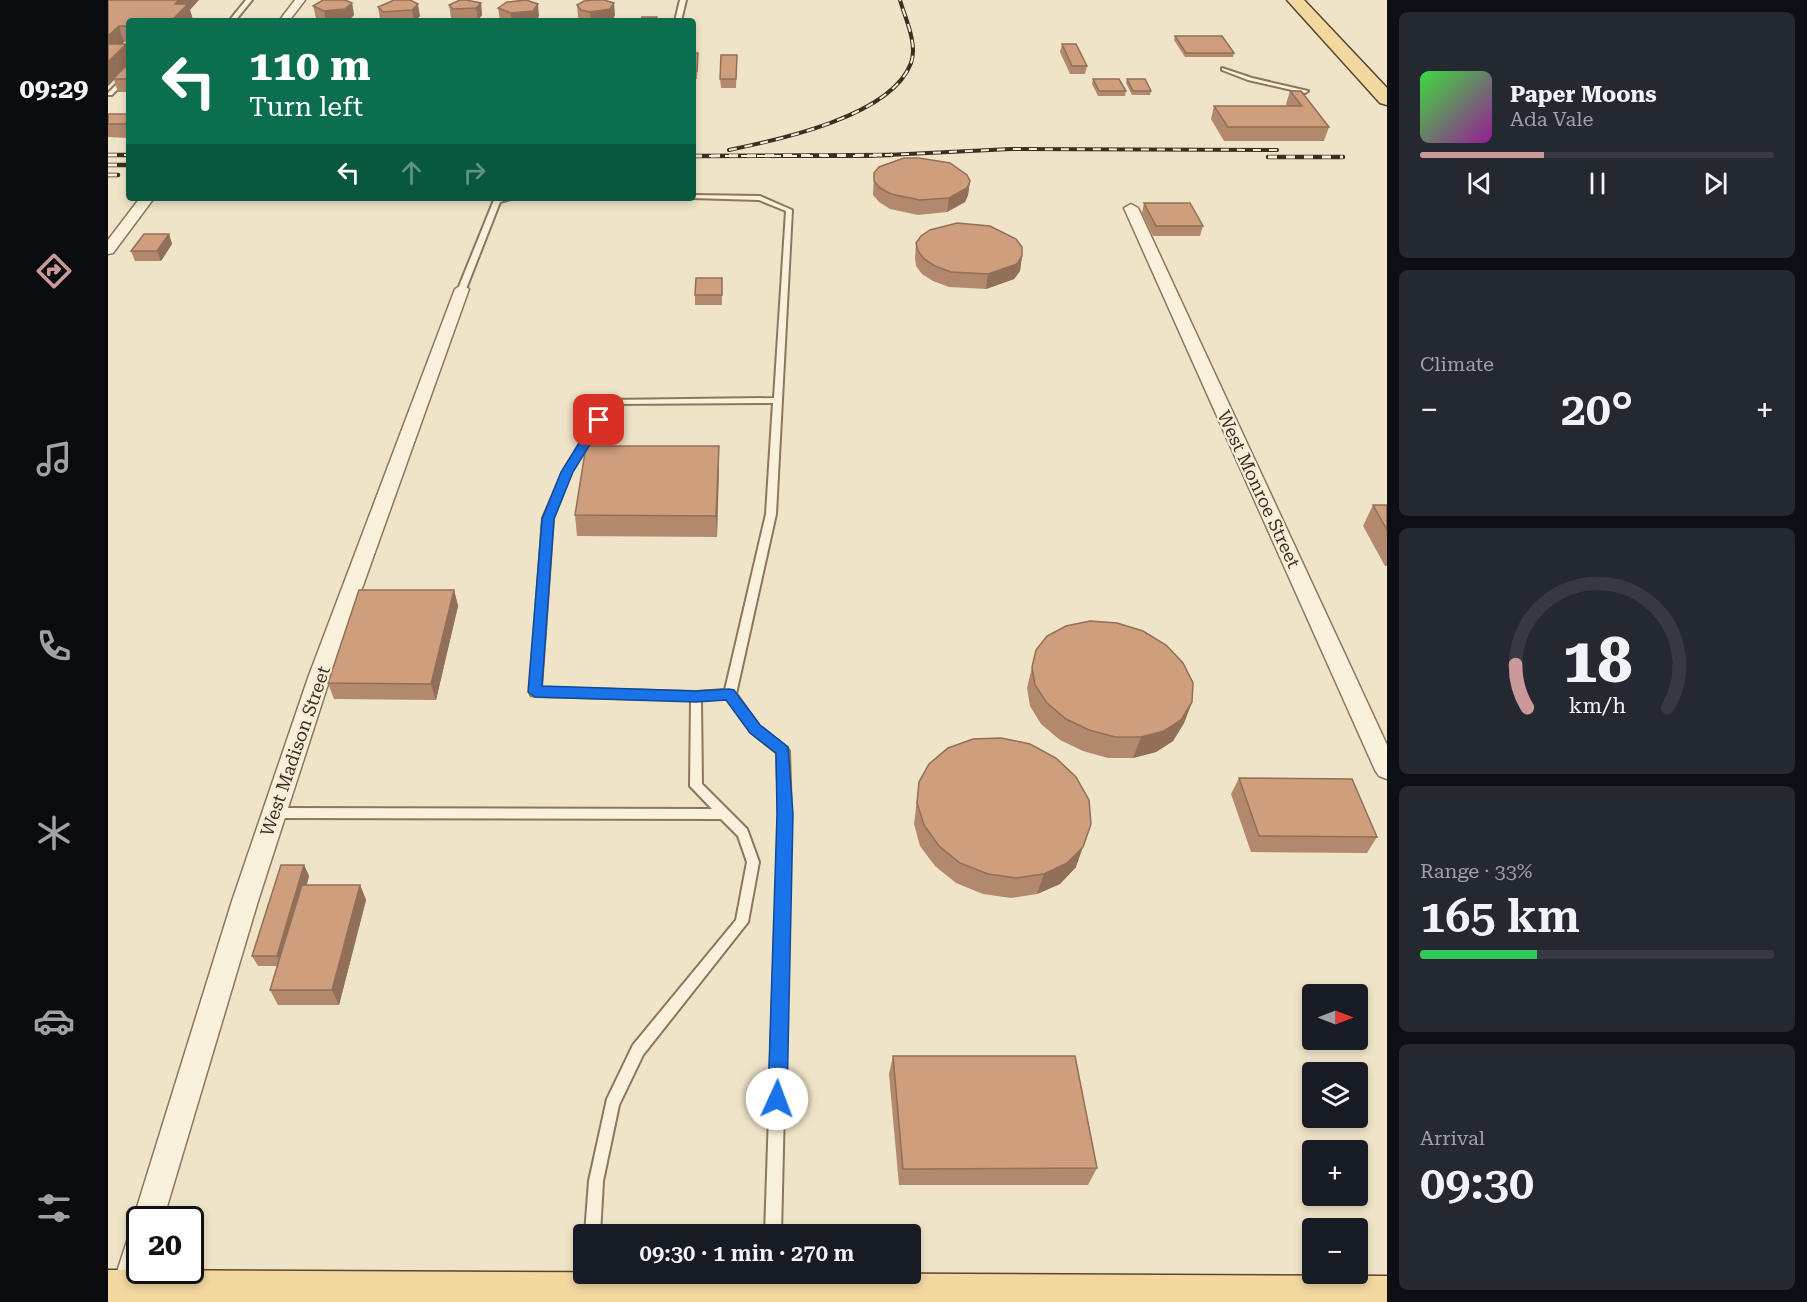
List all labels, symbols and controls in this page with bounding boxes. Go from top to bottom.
text: 110 m [249,41,371,90]
icon: left [150,42,228,120]
text: 09:29 [20,73,88,105]
text: Paper Moons [1510,82,1657,107]
text: Turn left [249,91,363,123]
text: Ada Vale [1510,107,1593,131]
icon: left [332,156,365,189]
icon: ahead [395,156,428,189]
icon: right [458,156,491,189]
icon: previous [1463,167,1496,200]
icon: pause [1581,167,1614,200]
icon: next [1699,167,1732,200]
icon: directions [33,250,75,292]
text: Climate [1420,352,1494,376]
text: 20° [1561,383,1633,436]
text: − [1420,390,1438,429]
text: + [1756,390,1774,429]
pin [573,394,624,445]
icon: arrive [582,403,615,436]
street label: West Monroe Street [1213,407,1305,571]
icon: music [33,438,75,480]
text: 18 [1562,624,1632,697]
icon: phone [33,625,75,667]
street label: West Madison Street [256,663,334,839]
text: km/h [1568,693,1626,718]
icon: climate [33,812,75,854]
text: Range · 33% [1420,859,1532,883]
text: 165 km [1420,890,1580,943]
north arrow [1302,984,1368,1050]
map controls [1302,984,1368,1284]
icon: car [33,1000,75,1042]
button: layers [1302,1062,1368,1128]
position arrow [745,1067,809,1131]
text: Arrival [1420,1126,1485,1150]
button: + [1302,1140,1368,1206]
text: 09:30 [1420,1157,1534,1210]
icon: filters [33,1187,75,1229]
speed limit sign: 20 [126,1206,204,1284]
button: − [1302,1218,1368,1284]
text: 09:30 · 1 min · 270 m [640,1241,854,1266]

